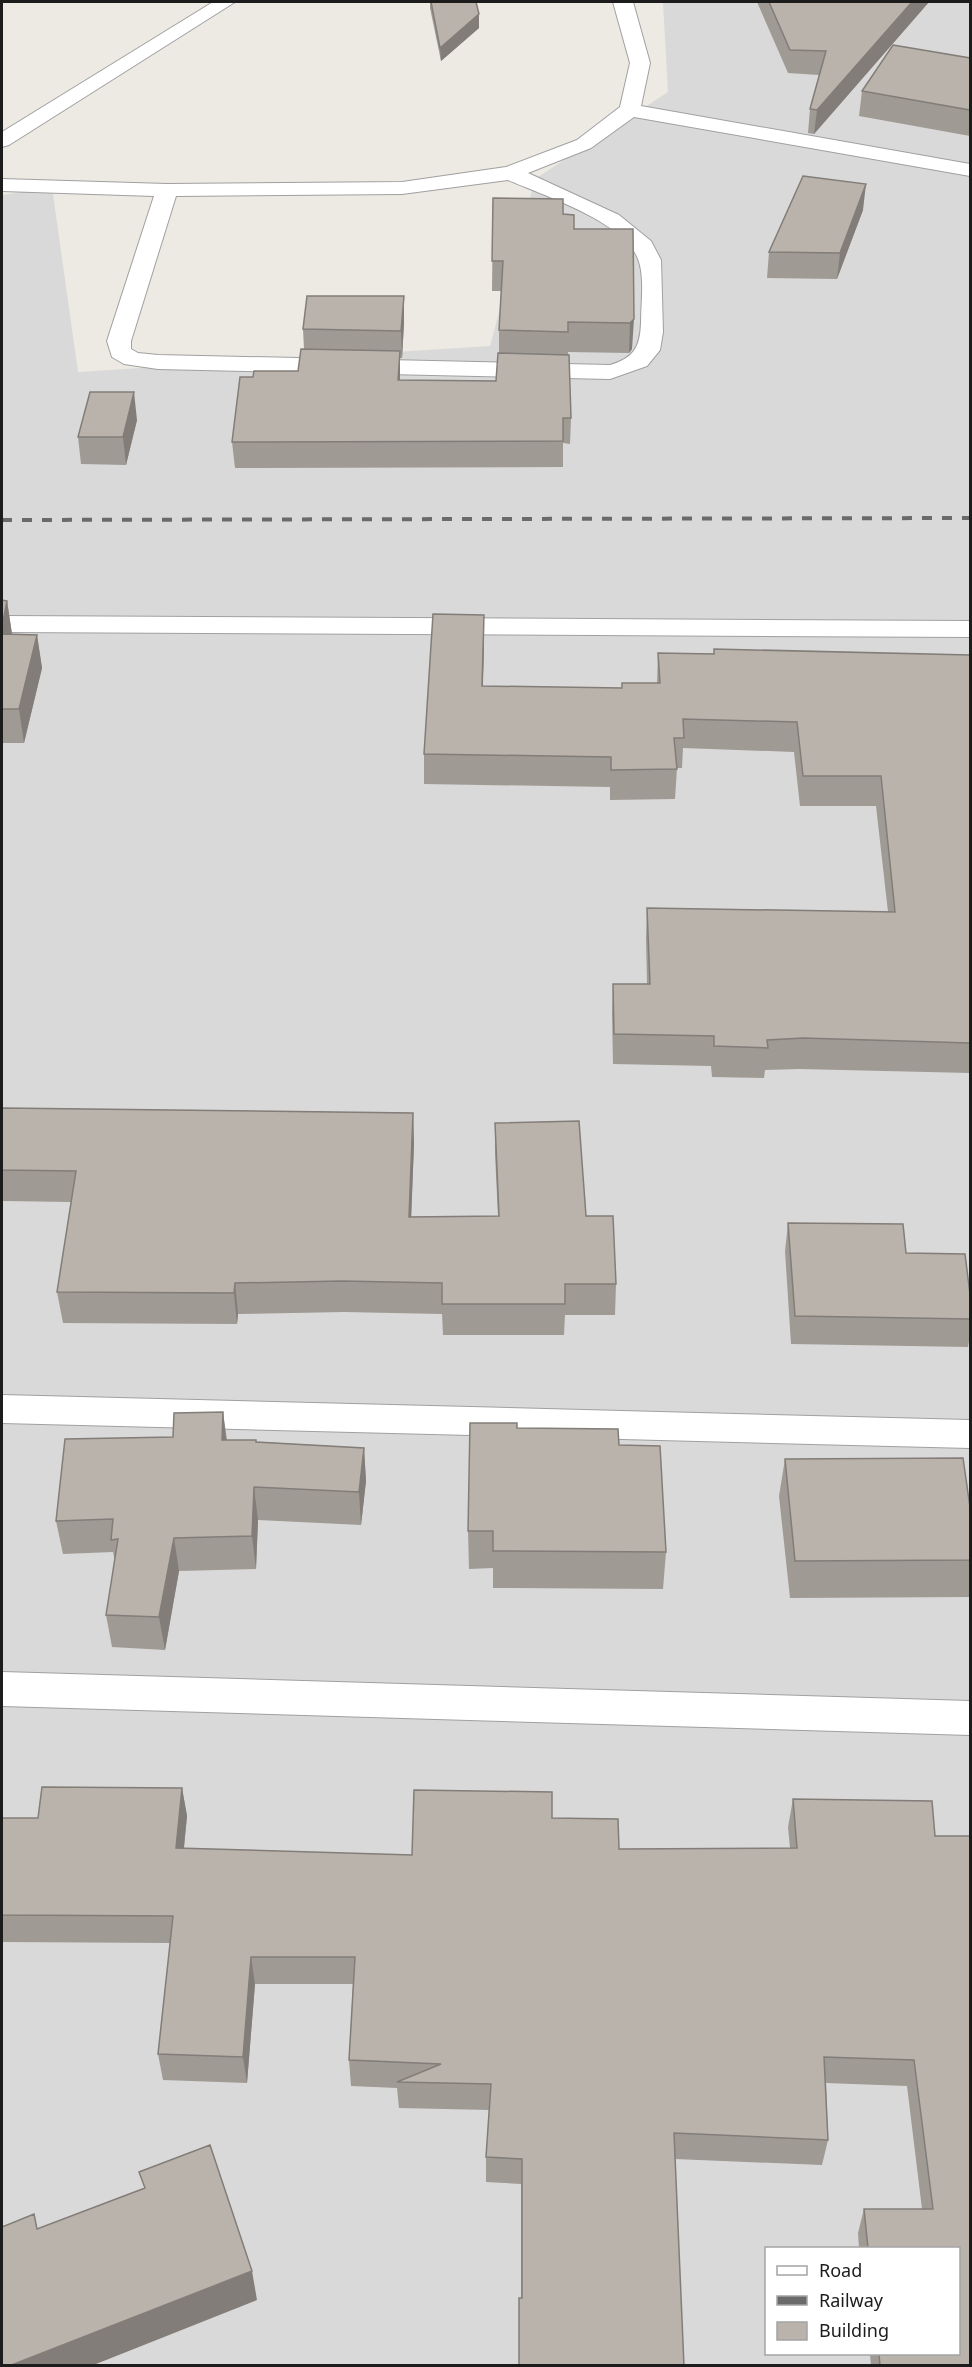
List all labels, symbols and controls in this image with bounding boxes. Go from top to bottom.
legend [765,2247,960,2355]
text: Road [819,2258,862,2282]
text: Railway [819,2288,884,2312]
text: Building [819,2318,889,2342]

